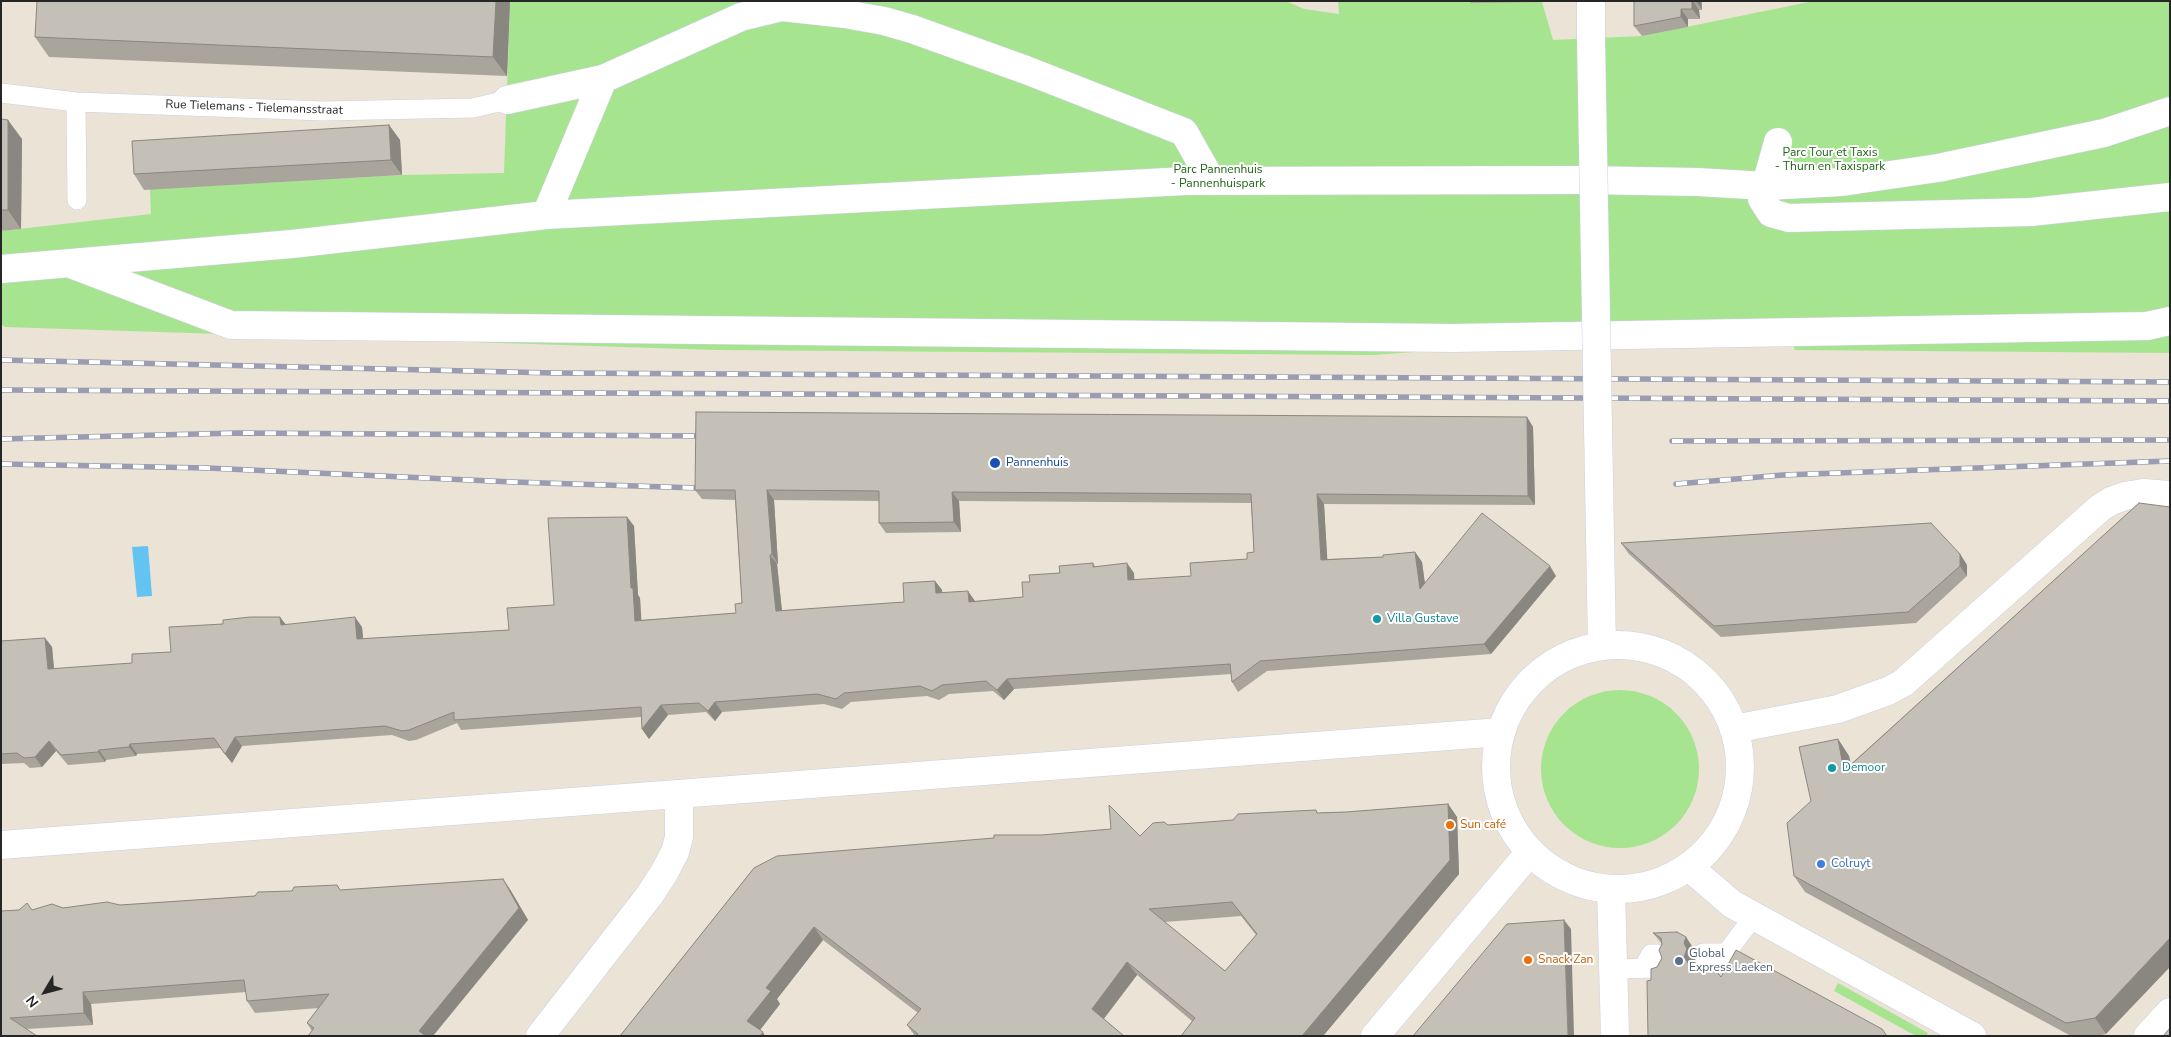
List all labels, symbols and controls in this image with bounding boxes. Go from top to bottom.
street label: Rue Tielemans - Tielemansstraat [165,98,343,118]
park label: Parc Tour et Taxis - Thurn en Taxispark [1775,146,1885,174]
park label: Parc Pannenhuis - Pannenhuispark [1171,163,1265,191]
marker: Pannenhuis [988,456,1002,470]
place label: Pannenhuis [1006,456,1069,470]
place label: Villa Gustave [1387,612,1459,626]
marker: Villa Gustave [1371,613,1383,625]
place label: Demoor [1842,761,1885,775]
marker: Demoor [1826,762,1838,774]
place label: Sun café [1460,818,1506,832]
marker: Sun café [1444,819,1456,831]
place label: Colruyt [1831,857,1870,871]
marker: Colruyt [1815,858,1827,870]
place label: Global Express Laeken [1689,947,1773,975]
place label: Snack Zan [1538,953,1593,967]
marker: Snack Zan [1522,954,1534,966]
marker: Global Express Laeken [1673,955,1685,967]
north arrow [20,967,70,1017]
text: N [22,991,43,1011]

